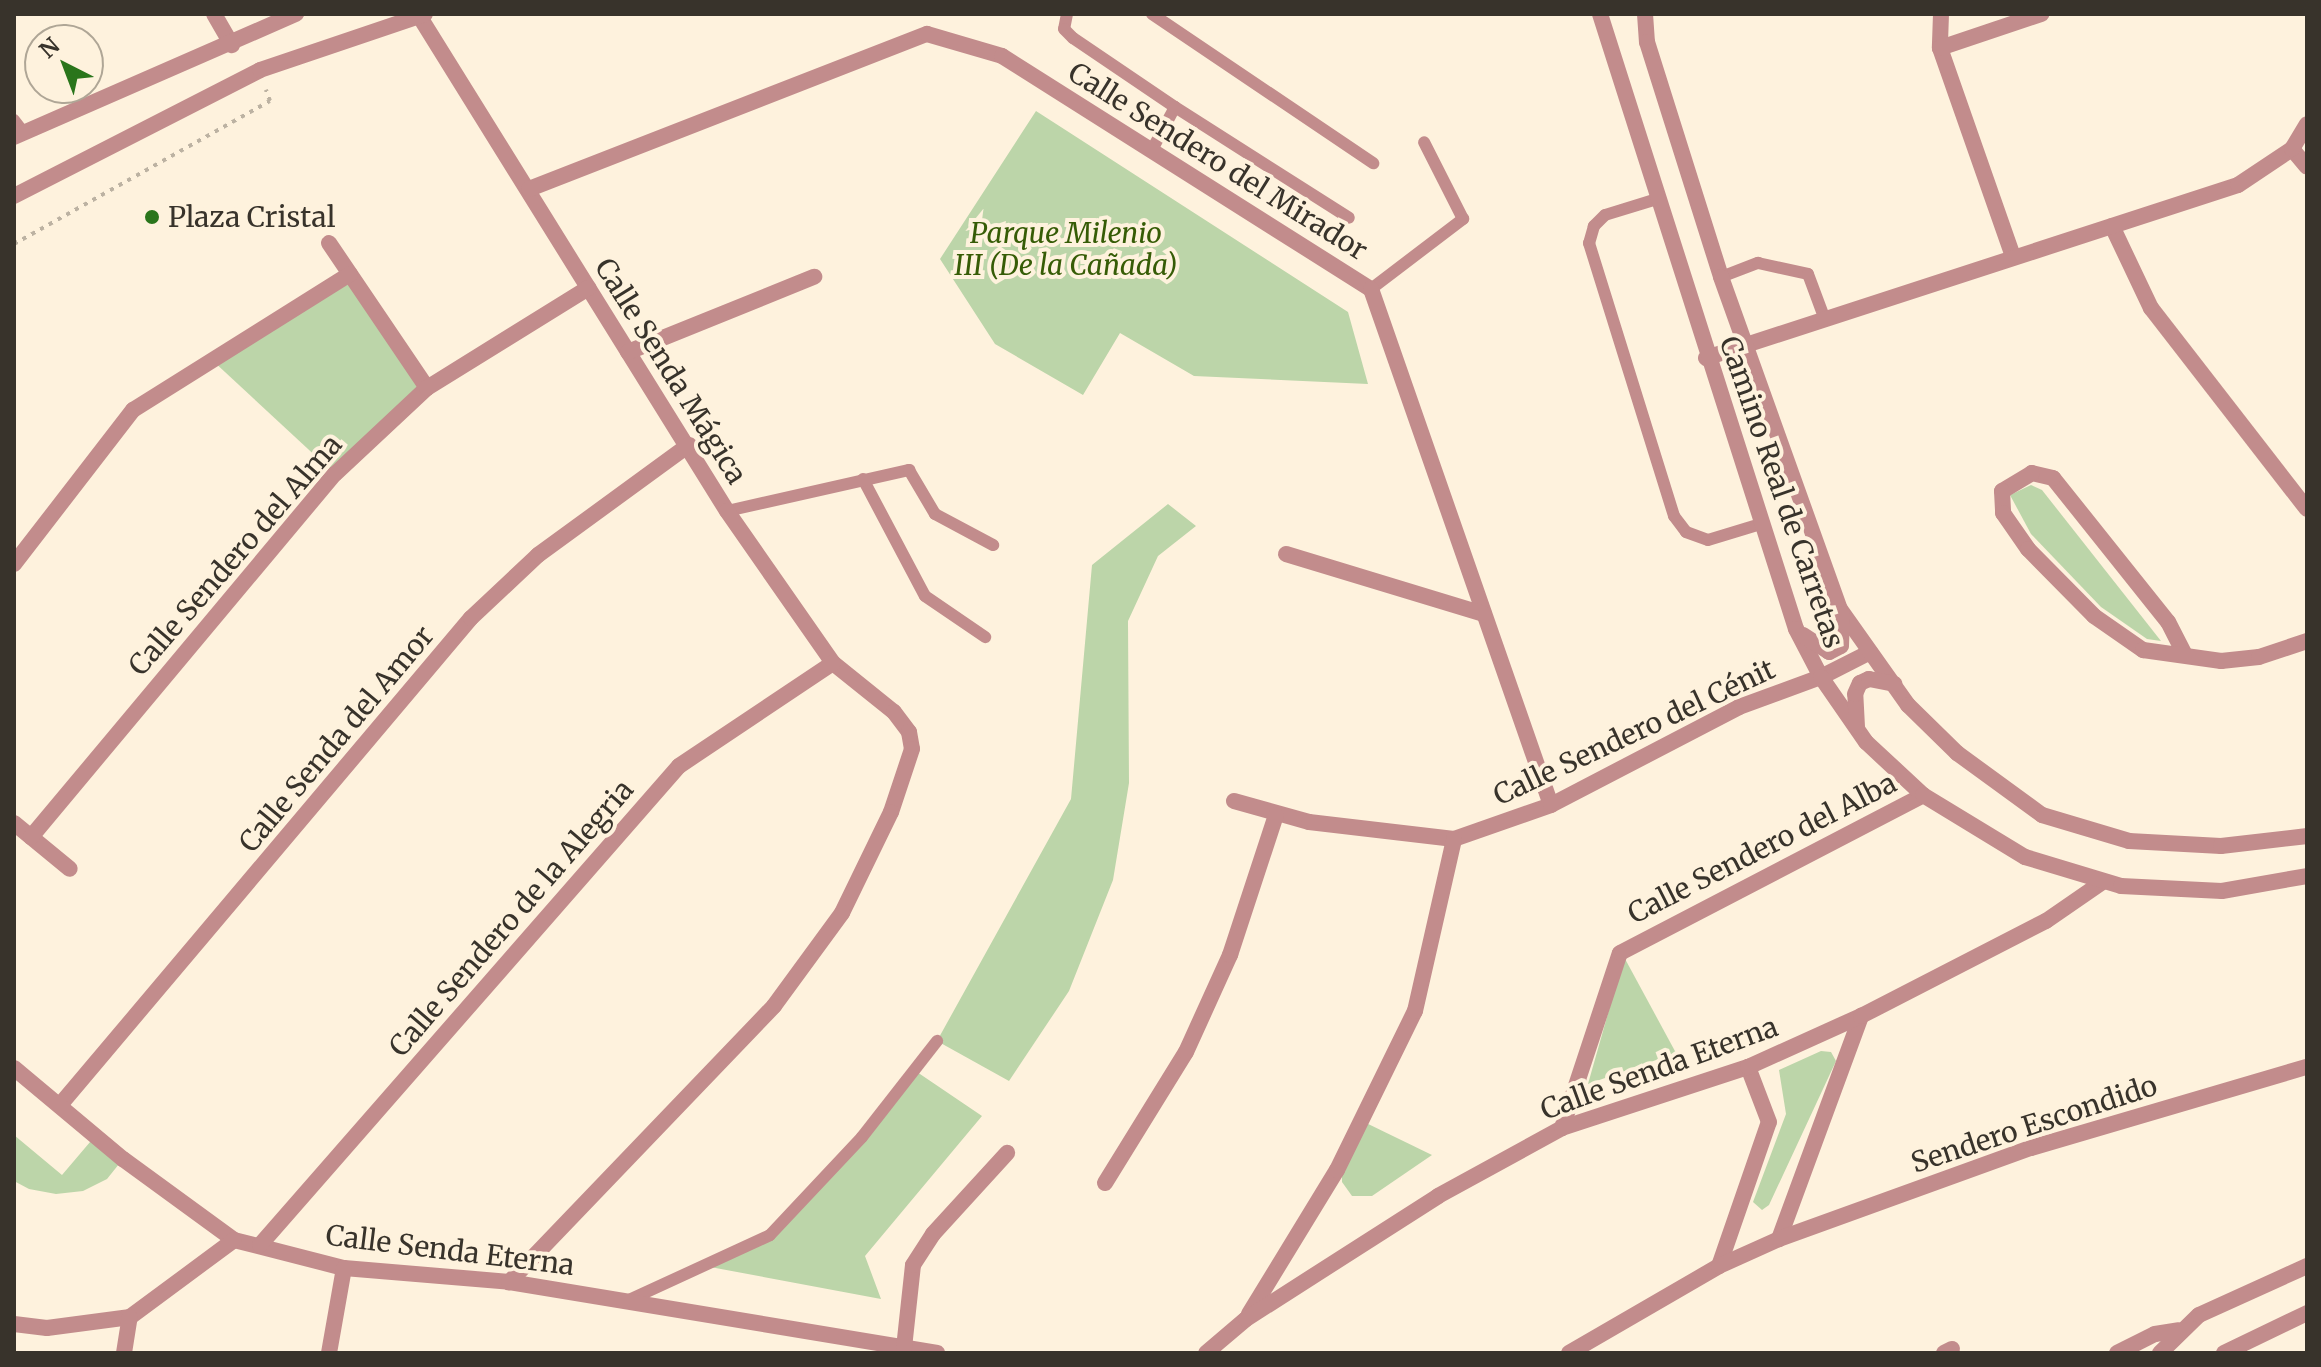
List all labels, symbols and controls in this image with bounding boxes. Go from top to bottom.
north arrow [24,24,104,104]
text: N [33,31,65,64]
street label: Calle Sendero del Mirador [1062,55,1374,267]
place label: Plaza Cristal [168,200,335,234]
marker: Plaza Cristal [143,208,161,226]
park label: Parque Milenio III (De la Cañada) [954,216,1178,282]
street label: Calle Senda Mágica [588,252,754,490]
street label: Camino Real de Carretas [1713,332,1851,652]
street label: Calle Sendero del Alma [121,428,349,682]
street label: Calle Senda del Amor [232,619,440,859]
street label: Calle Sendero del Cénit [1488,652,1780,812]
street label: Calle Sendero del Alba [1622,766,1902,930]
street label: Calle Sendero de la Alegria [382,773,640,1063]
street label: Calle Senda Eterna [1536,1009,1782,1127]
street label: Sendero Escondido [1907,1068,2161,1180]
street label: Calle Senda Eterna [324,1218,576,1282]

